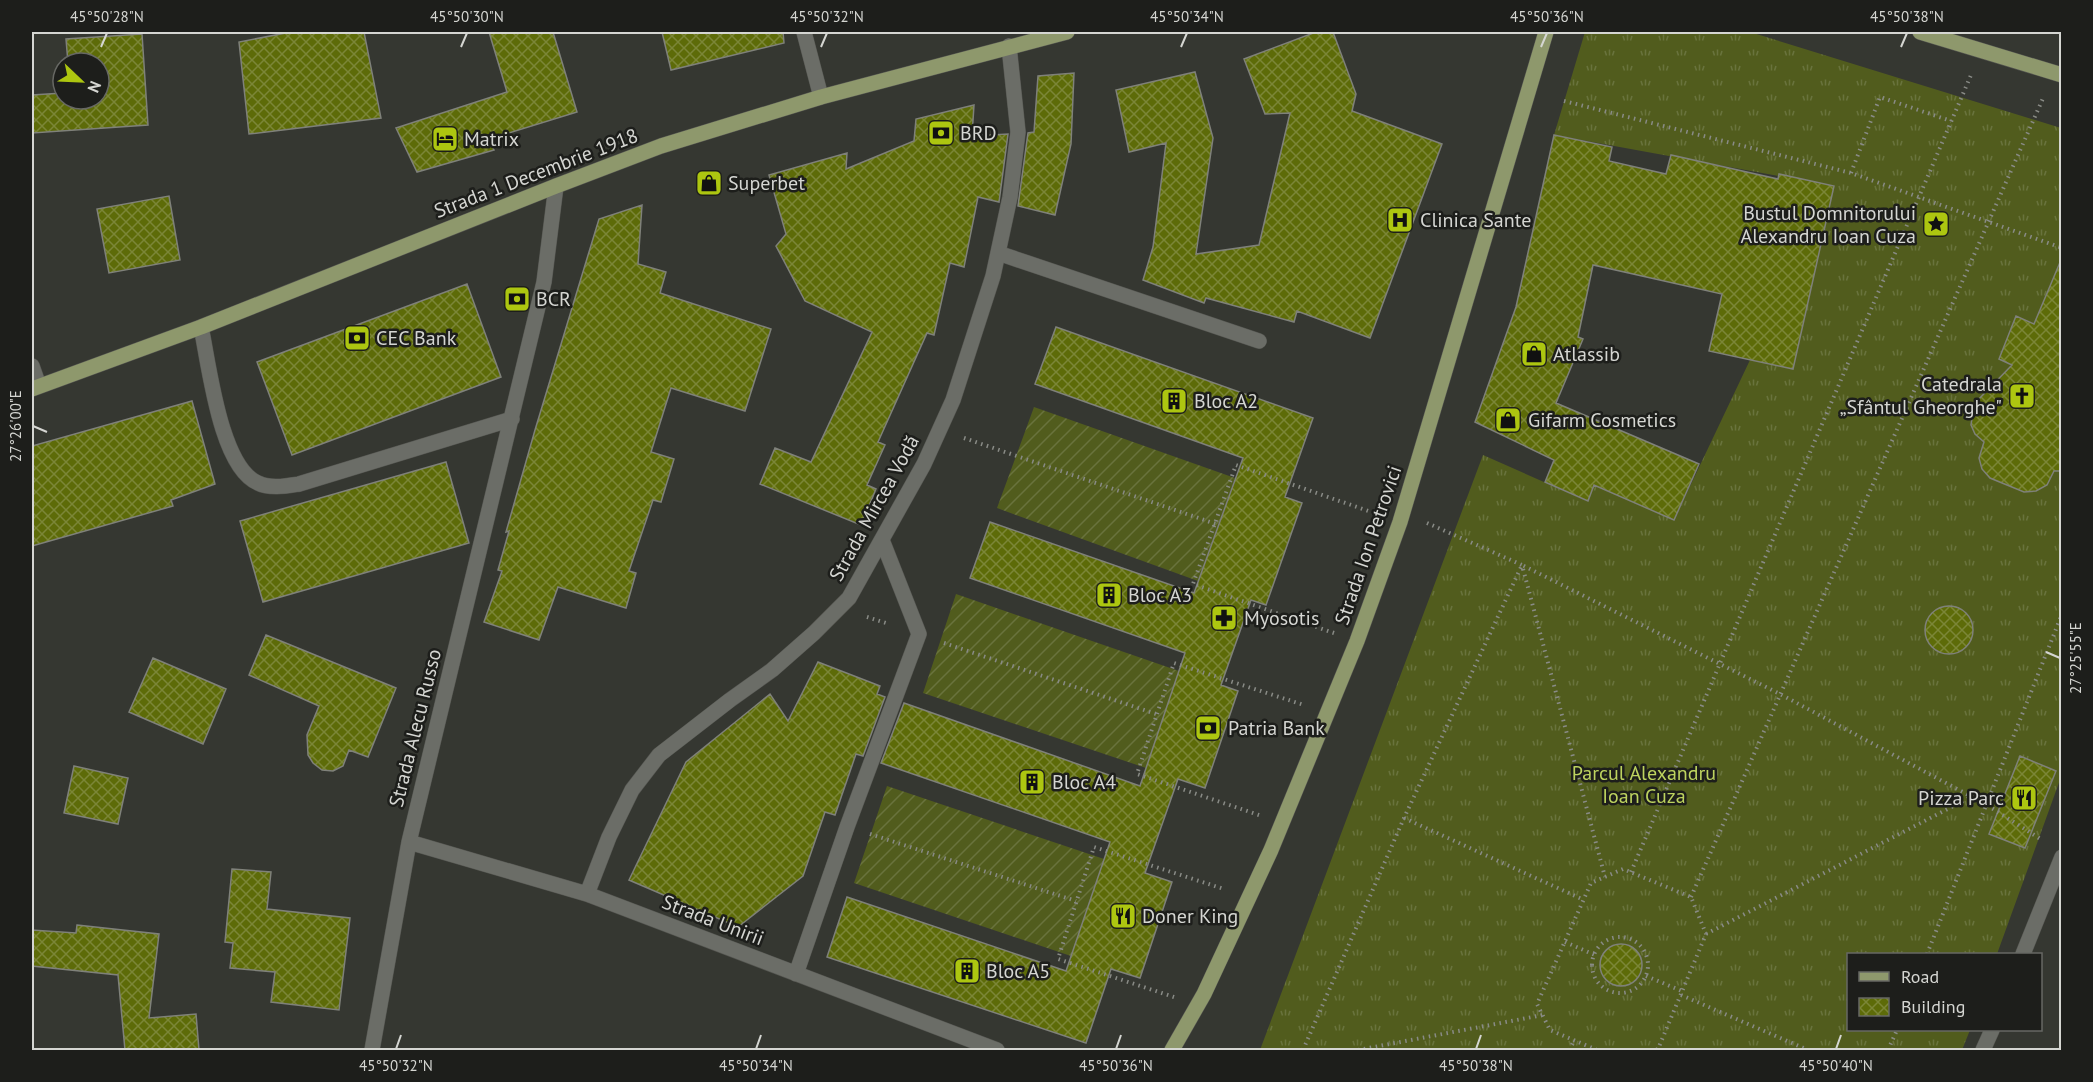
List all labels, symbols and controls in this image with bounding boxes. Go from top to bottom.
text: 45°50'28"N [70,7,144,26]
text: 45°50'30"N [430,7,504,26]
text: 45°50'32"N [790,7,864,26]
text: 45°50'34"N [1150,7,1224,26]
text: 45°50'36"N [1510,7,1584,26]
text: 45°50'38"N [1870,7,1944,26]
north arrow [51,51,111,111]
text: N [84,78,106,96]
bank icon: BRD [926,118,956,148]
place label: BRD [960,120,997,146]
street label: Strada 1 Decembrie 1918 [430,122,642,224]
hotel icon: Matrix [430,124,460,154]
place label: Matrix [464,126,519,152]
shop icon: Superbet [694,168,724,198]
place label: Superbet [728,170,805,196]
place label: Bustul Domnitorului Alexandru Ioan Cuza [1740,200,1916,249]
hospital icon: Clinica Sante [1385,205,1415,235]
place label: Clinica Sante [1420,207,1531,233]
place icon: Bustul Domnitorului Alexandru Ioan Cuza [1921,209,1951,239]
bank icon: BCR [502,284,532,314]
place label: BCR [536,286,571,312]
bank icon: CEC Bank [342,323,372,353]
place label: CEC Bank [376,325,457,351]
shop icon: Atlassib [1519,339,1549,369]
place label: Atlassib [1553,341,1620,367]
place label: Catedrala „Sfântul Gheorghe" [1840,371,2002,420]
church icon: Catedrala „Sfântul Gheorghe" [2007,381,2037,411]
building icon: Bloc A2 [1159,386,1189,416]
place label: Bloc A2 [1194,388,1258,414]
text: 27°26'00"E [6,390,25,462]
shop icon: Gifarm Cosmetics [1493,405,1523,435]
place label: Gifarm Cosmetics [1528,407,1676,433]
street label: Strada Mircea Vodă [823,430,925,586]
street label: Strada Ion Petrovici [1329,462,1407,628]
building icon: Bloc A3 [1094,580,1124,610]
place label: Bloc A3 [1128,582,1192,608]
pharmacy icon: Myosotis [1209,603,1239,633]
place label: Myosotis [1244,605,1319,631]
text: 27°25'55"E [2066,622,2085,694]
street label: Strada Alecu Russo [383,646,447,810]
bank icon: Patria Bank [1193,713,1223,743]
place label: Patria Bank [1228,715,1325,741]
park label: Parcul Alexandru Ioan Cuza [1572,760,1716,809]
building icon: Bloc A4 [1017,767,1047,797]
place label: Bloc A4 [1052,769,1116,795]
restaurant icon: Pizza Parc [2009,783,2039,813]
place label: Pizza Parc [1918,785,2004,811]
street label: Strada Unirii [658,889,768,951]
restaurant icon: Doner King [1108,901,1138,931]
place label: Doner King [1142,903,1238,929]
legend [1847,953,2042,1031]
building icon: Bloc A5 [952,956,982,986]
place label: Bloc A5 [986,958,1050,984]
text: Road [1901,965,1939,988]
text: Building [1901,995,1965,1018]
text: 45°50'32"N [359,1056,433,1075]
text: 45°50'34"N [719,1056,793,1075]
text: 45°50'36"N [1079,1056,1153,1075]
text: 45°50'38"N [1439,1056,1513,1075]
text: 45°50'40"N [1799,1056,1873,1075]

